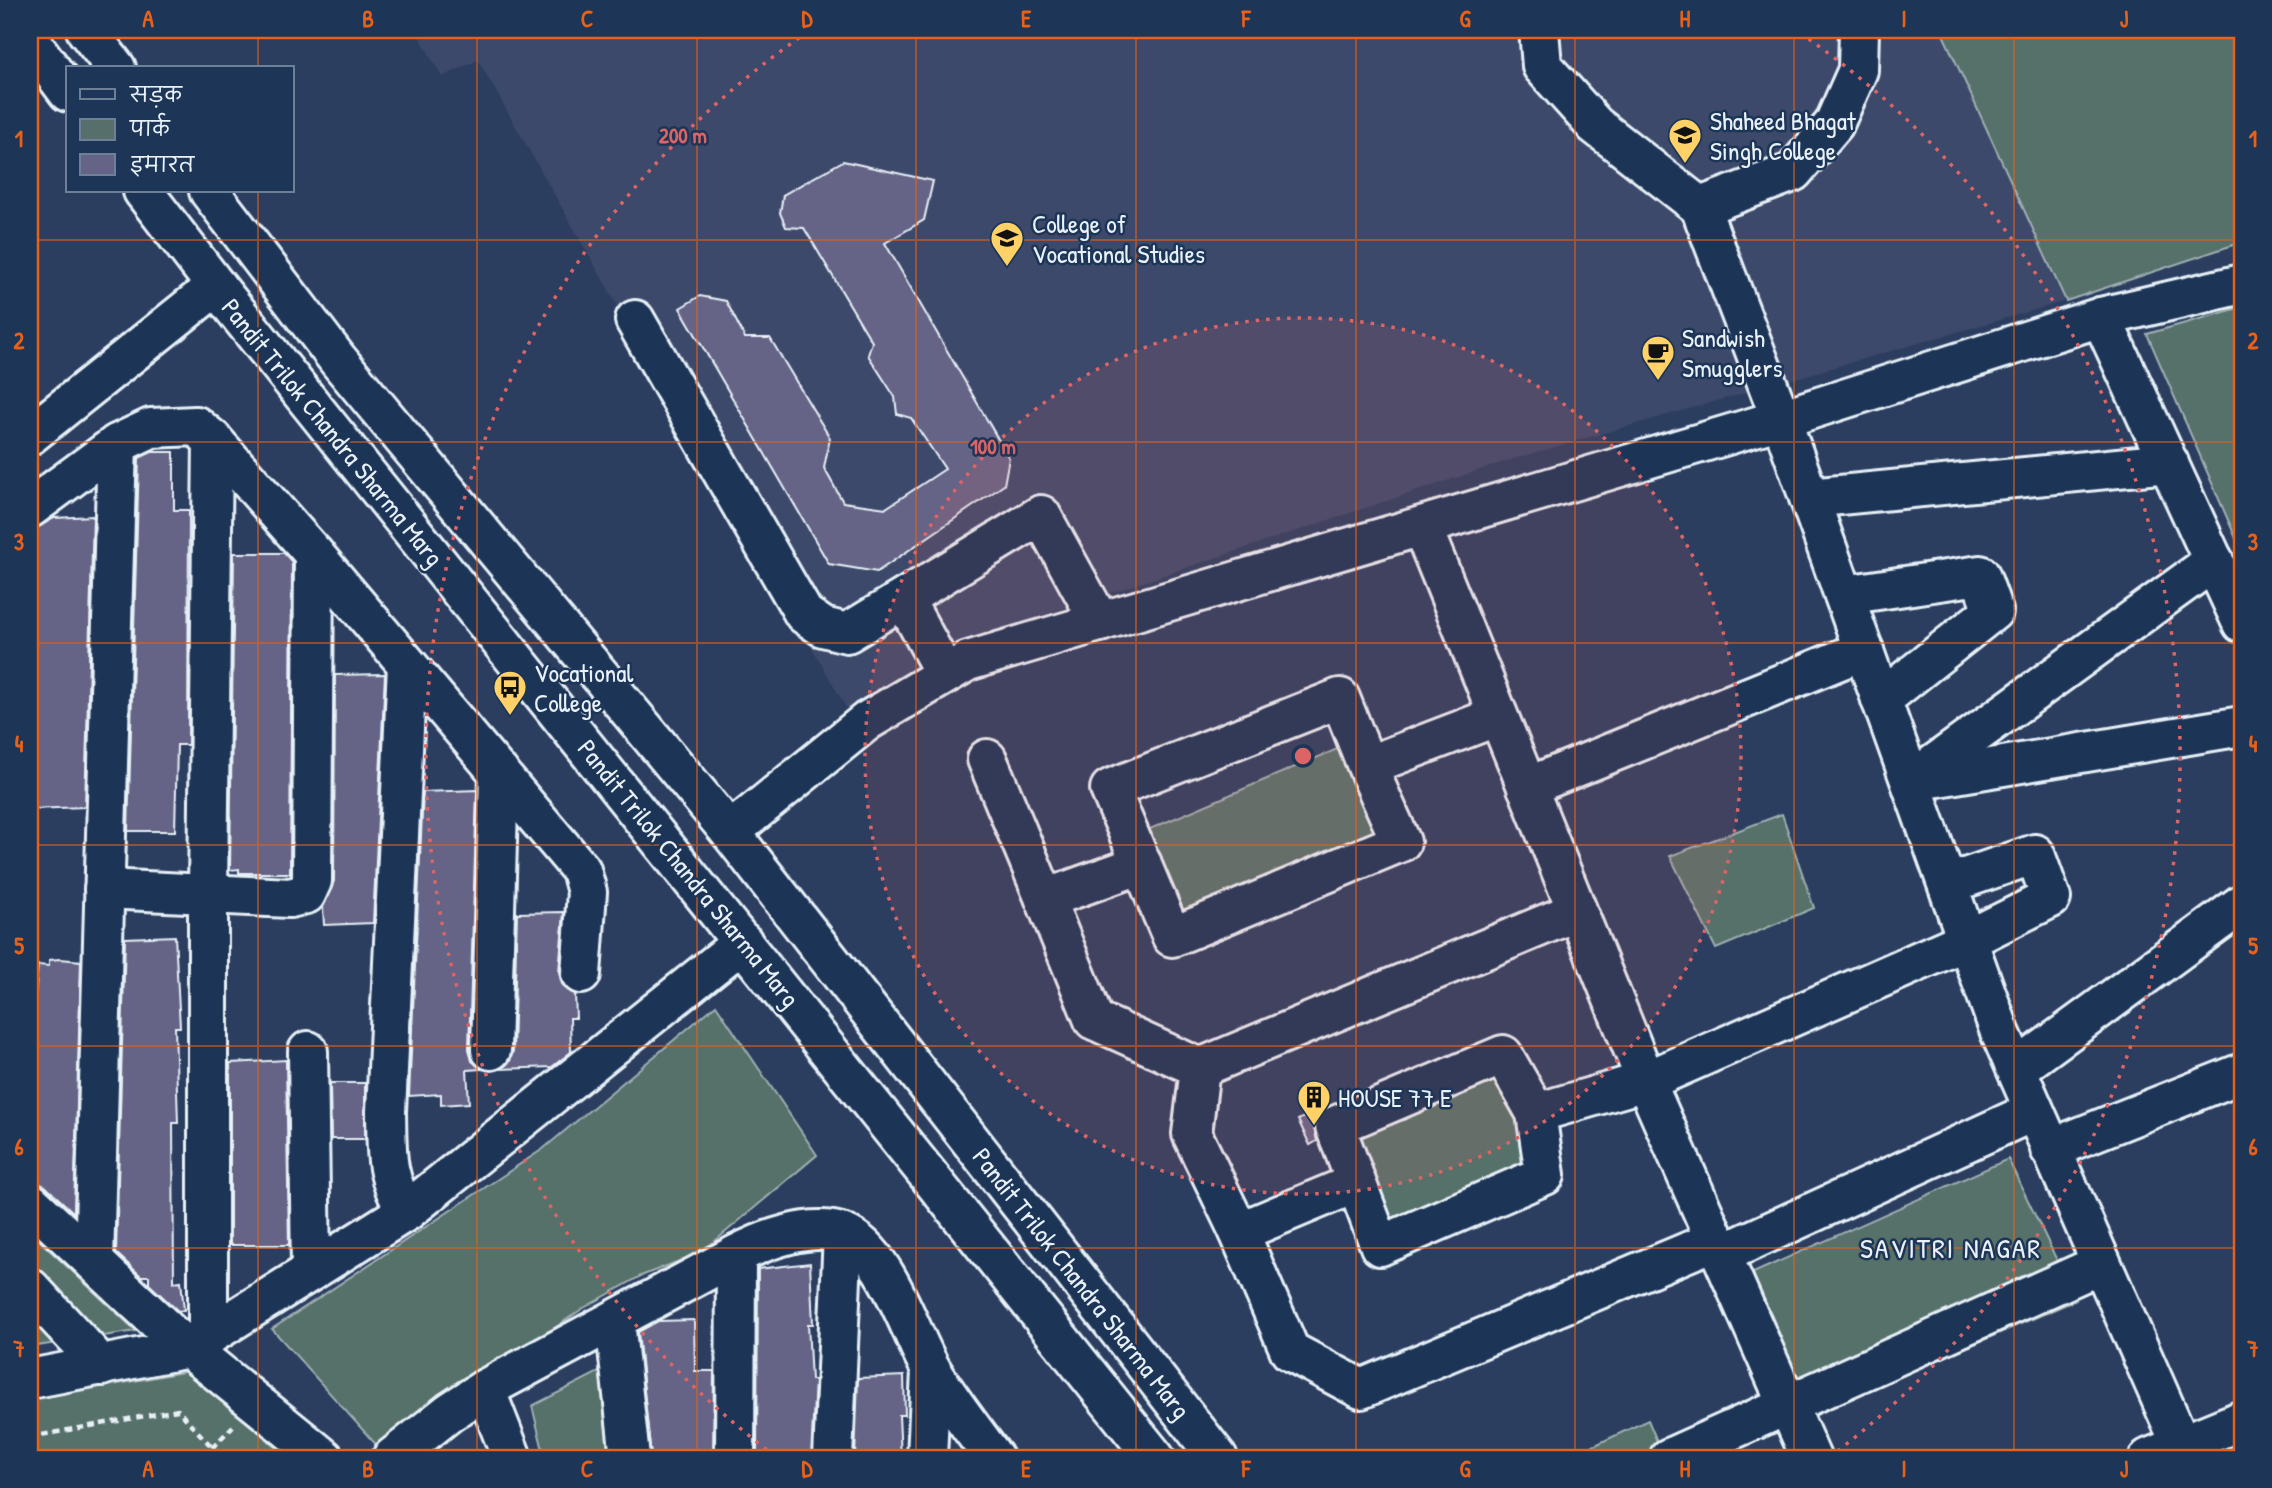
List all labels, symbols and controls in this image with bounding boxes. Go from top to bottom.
text: A [142,3,154,34]
text: B [362,3,374,34]
text: C [581,3,593,34]
text: D [802,3,814,34]
text: E [1021,3,1032,34]
text: F [1241,3,1252,34]
text: G [1459,3,1471,34]
text: H [1680,3,1691,34]
text: I [1901,3,1907,34]
text: J [2120,3,2129,34]
legend [66,66,294,192]
text: सड़क [129,80,183,109]
place label: Shaheed Bhagat Singh College [1710,103,1857,168]
text: पार्क [129,112,171,143]
school or university icon: Shaheed Bhagat Singh College [1666,116,1704,165]
text: 200 m [659,121,707,150]
text: 1 [15,123,23,154]
text: 1 [2249,123,2257,154]
text: इमारत [130,150,196,179]
place label: College of Vocational Studies [1032,206,1205,271]
school or university icon: College of Vocational Studies [988,219,1026,268]
street label: Pandit Trilok Chandra Sharma Marg [214,291,452,573]
place label: Sandwish Smugglers [1682,320,1782,385]
text: 2 [14,325,25,356]
text: 2 [2248,325,2259,356]
cafe icon: Sandwish Smugglers [1639,333,1677,382]
text: 100 m [970,432,1016,461]
text: 3 [14,526,24,557]
text: 3 [2248,526,2258,557]
place label: Vocational College [534,655,634,720]
bus stop icon: Vocational College [491,668,529,717]
text: 4 [15,728,24,759]
text: 4 [2249,728,2258,759]
street label: Pandit Trilok Chandra Sharma Marg [570,732,808,1014]
centre of rings [1291,744,1315,768]
text: 5 [14,930,24,961]
text: 5 [2248,930,2258,961]
building icon: HOUSE 77 E [1295,1078,1333,1127]
place label: HOUSE 77 E [1338,1080,1452,1115]
text: 6 [14,1131,24,1162]
text: 6 [2248,1131,2258,1162]
street label: Pandit Trilok Chandra Sharma Marg [965,1140,1199,1426]
district label: SAVITRI NAGAR [1860,1229,2042,1267]
text: 7 [12,1333,25,1364]
text: 7 [2246,1333,2259,1364]
text: A [142,1453,154,1484]
text: B [362,1453,374,1484]
text: C [581,1453,593,1484]
text: D [802,1453,814,1484]
text: E [1021,1453,1032,1484]
text: F [1241,1453,1252,1484]
text: G [1459,1453,1471,1484]
text: H [1680,1453,1691,1484]
text: I [1901,1453,1907,1484]
text: J [2120,1453,2129,1484]

